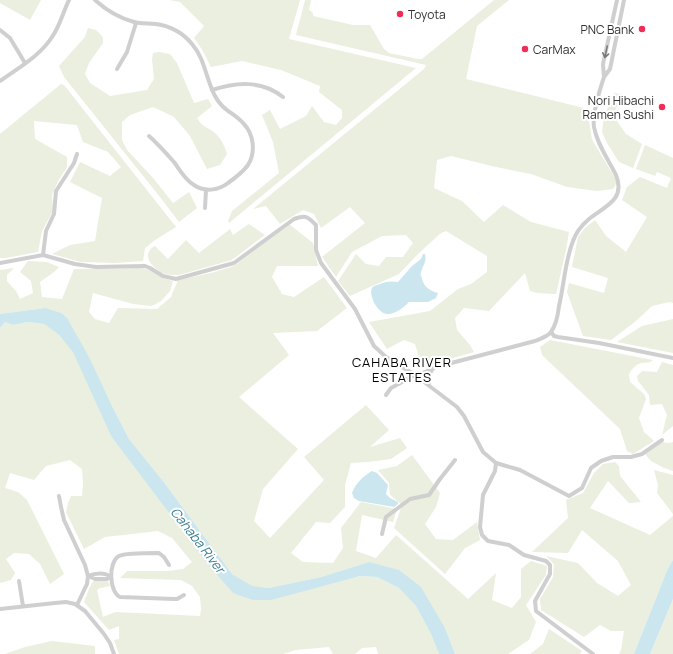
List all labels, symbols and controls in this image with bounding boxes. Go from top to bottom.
place label: Toyota [408,6,446,23]
marker: Toyota [395,9,405,19]
place label: PNC Bank [580,21,635,38]
marker: PNC Bank [637,24,647,34]
place label: CarMax [533,41,576,58]
marker: CarMax [520,44,530,54]
one-way arrow [601,45,609,58]
place label: Nori Hibachi Ramen Sushi [583,92,654,123]
marker: Nori Hibachi Ramen Sushi [657,102,667,112]
district label: CAHABA RIVER ESTATES [352,353,452,386]
water label: Cahaba River [167,503,231,578]

